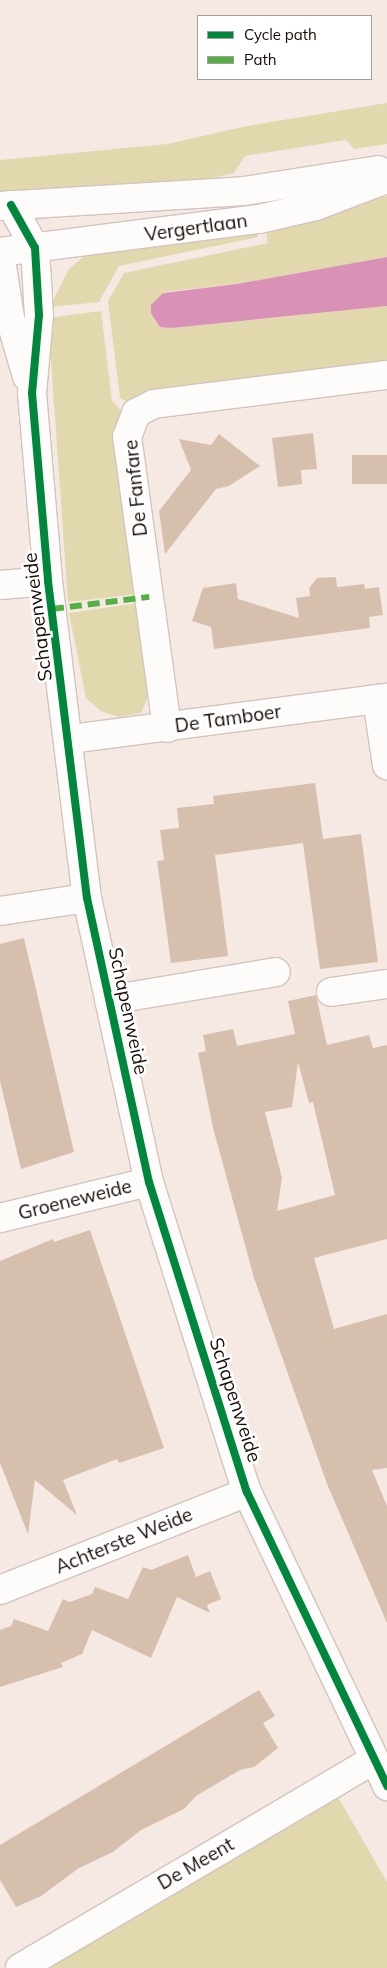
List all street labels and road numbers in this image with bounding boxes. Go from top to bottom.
street label: Vergertlaan [143,210,249,246]
street label: De Fanfare [120,438,152,538]
street label: Schapenweide [19,551,57,683]
street label: De Tamboer [173,700,283,738]
street label: Schapenweide [103,945,153,1077]
street label: Groeneweide [16,1175,134,1225]
street label: Schapenweide [204,1335,266,1465]
street label: Achterste Weide [52,1503,196,1579]
street label: De Meent [154,1833,238,1895]

